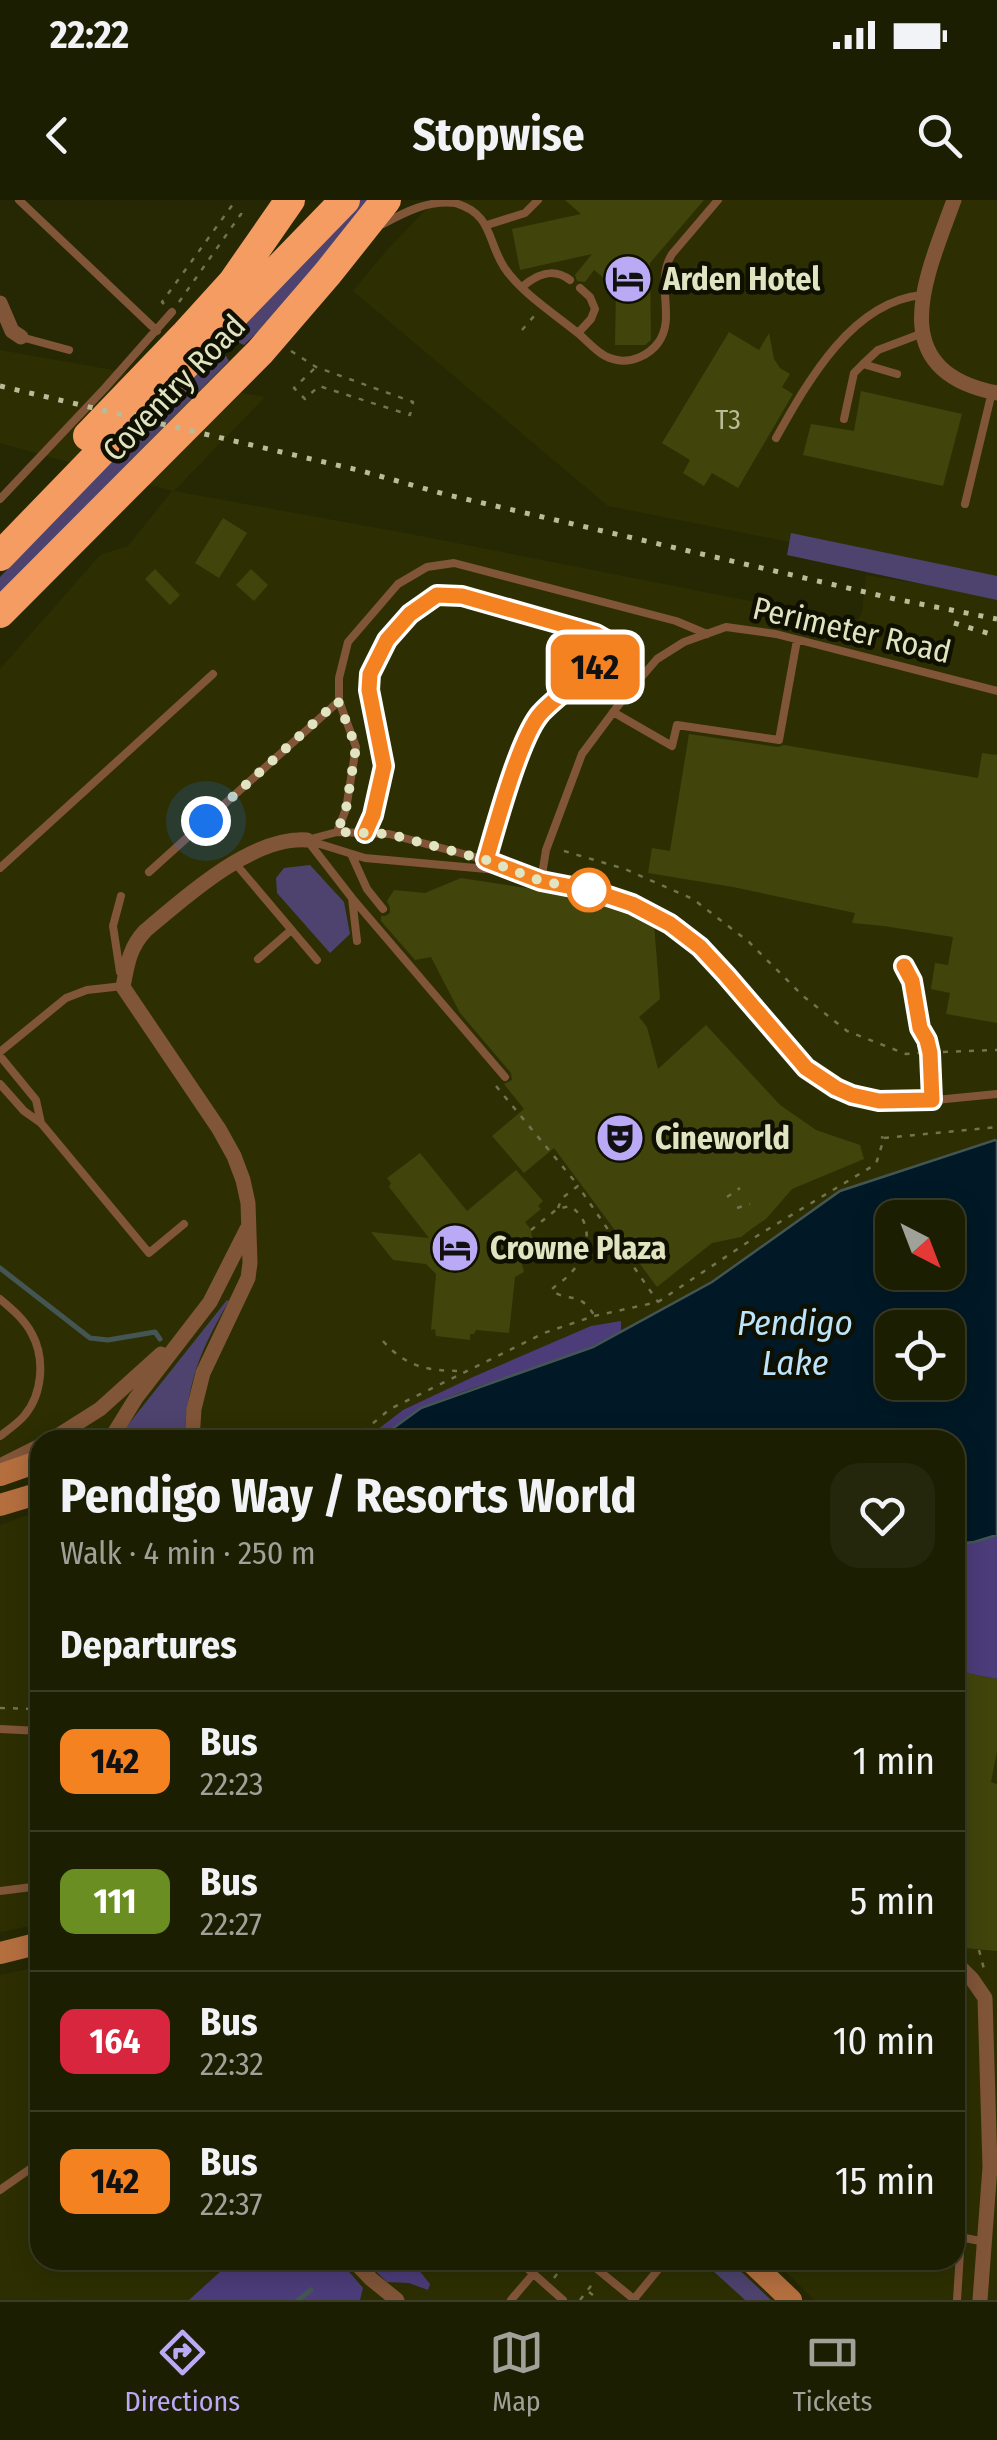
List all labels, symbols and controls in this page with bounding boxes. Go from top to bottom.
text: 22:22 [50,12,129,58]
icon: back [30,108,85,163]
text: Stopwise [413,108,584,162]
icon: search [912,108,967,163]
hotel icon: Arden Hotel [602,253,654,305]
place label: Arden Hotel [662,260,821,298]
street label: Coventry Road [95,307,253,469]
house number: T3 [715,403,741,436]
street label: Perimeter Road [749,589,955,671]
line badge: 142 [538,634,652,700]
text: 142 [571,646,619,688]
your location [181,796,231,846]
unlabelled marker [568,869,610,911]
theatre icon: Cineworld [594,1112,646,1164]
place label: Cineworld [655,1119,790,1157]
north arrow [875,1200,965,1290]
map controls [875,1200,965,1400]
hotel icon: Crowne Plaza [429,1222,481,1274]
place label: Crowne Plaza [490,1229,667,1267]
water label: Pendigo Lake [737,1302,853,1384]
button: locate [875,1310,965,1400]
button: heart [830,1463,935,1568]
text: Pendigo Way / Resorts World [60,1467,637,1525]
text: Walk · 4 min · 250 m [60,1534,316,1572]
text: Departures [60,1622,237,1668]
text: Bus [200,1719,258,1765]
text: 1 min [852,1738,935,1784]
text: 142 [91,1740,139,1782]
text: 22:23 [200,1765,264,1803]
text: Bus [200,1859,258,1905]
text: 5 min [850,1878,935,1924]
text: 111 [93,1880,137,1922]
text: 22:27 [200,1905,262,1943]
text: Bus [200,1999,258,2045]
text: 10 min [833,2018,935,2064]
text: 164 [89,2020,141,2062]
text: 22:32 [200,2045,264,2083]
text: Bus [200,2139,258,2185]
text: 15 min [835,2158,935,2204]
text: 142 [91,2160,139,2202]
text: 22:37 [200,2185,263,2223]
tab: Directions [124,2325,240,2418]
tab: Map [489,2325,544,2418]
tab: Tickets [793,2325,873,2418]

